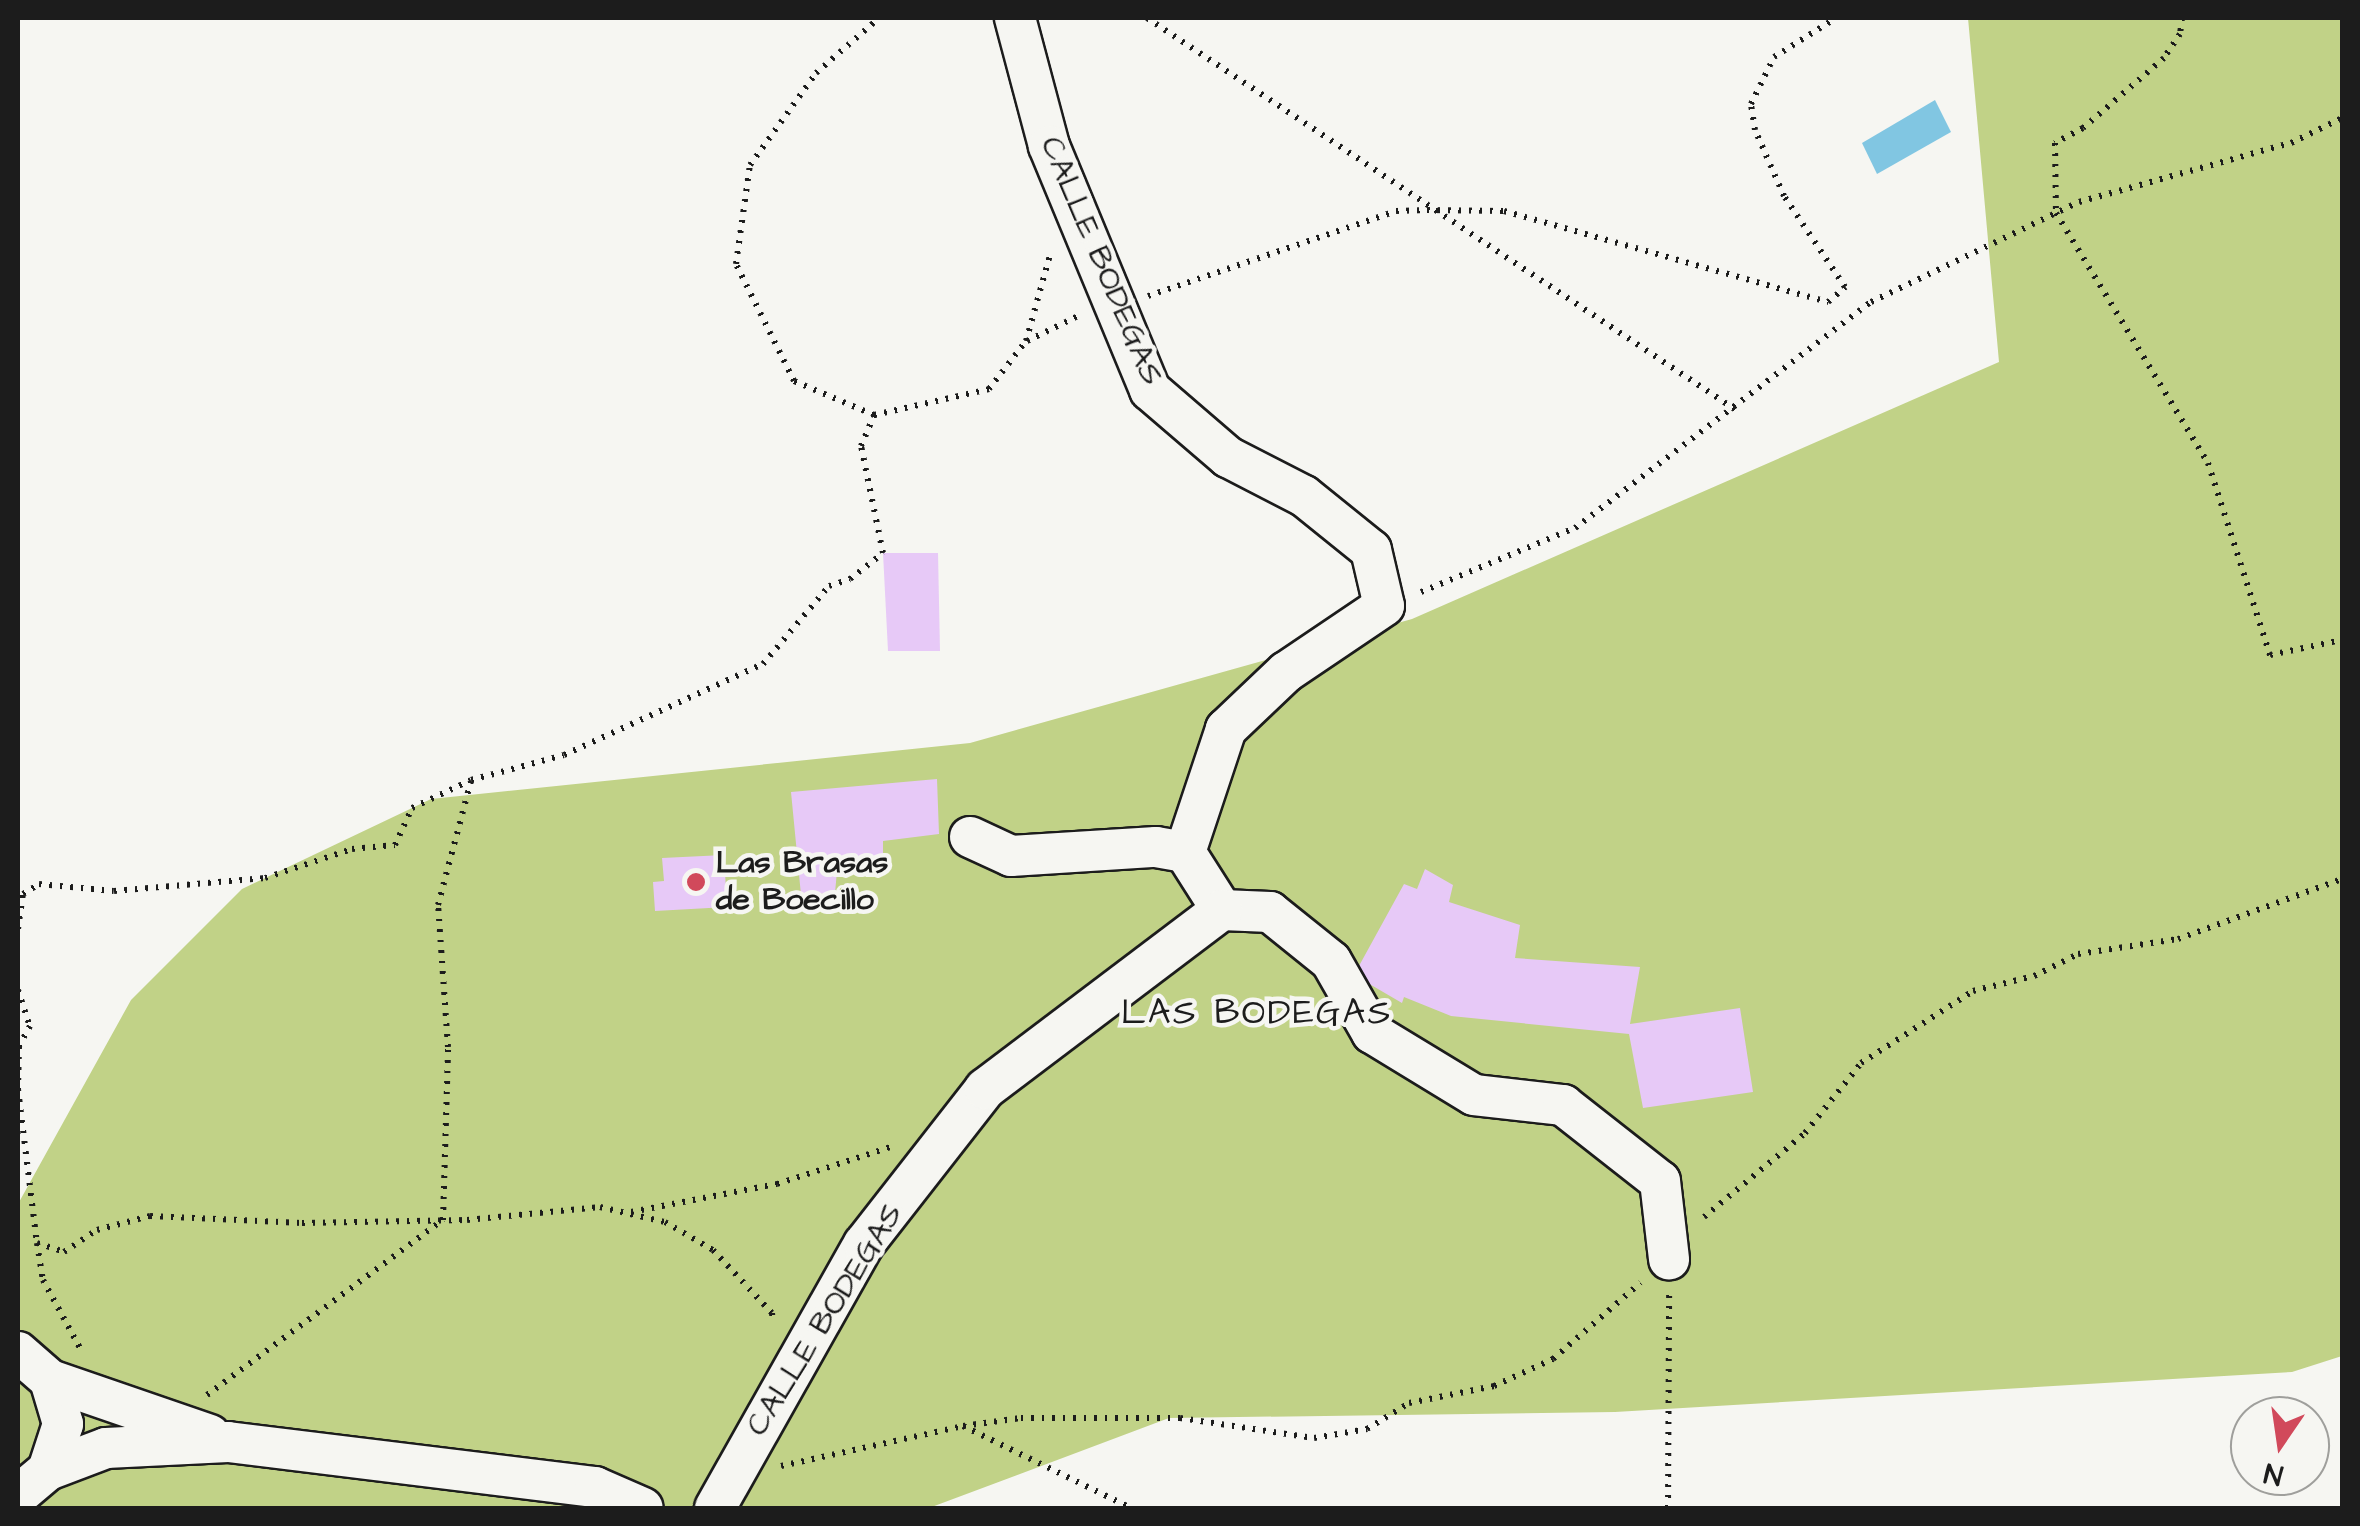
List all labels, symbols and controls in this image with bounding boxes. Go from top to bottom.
street label: CALLE BODEGAS [1031,131,1171,391]
place label: Las Brasas de Boecillo [716,845,888,920]
marker: Las Brasas de Boecillo [685,871,707,893]
district label: LAS BODEGAS [1121,992,1393,1034]
street label: CALLE BODEGAS [738,1197,912,1443]
north arrow [2230,1396,2330,1496]
text: N [2261,1453,2287,1495]

